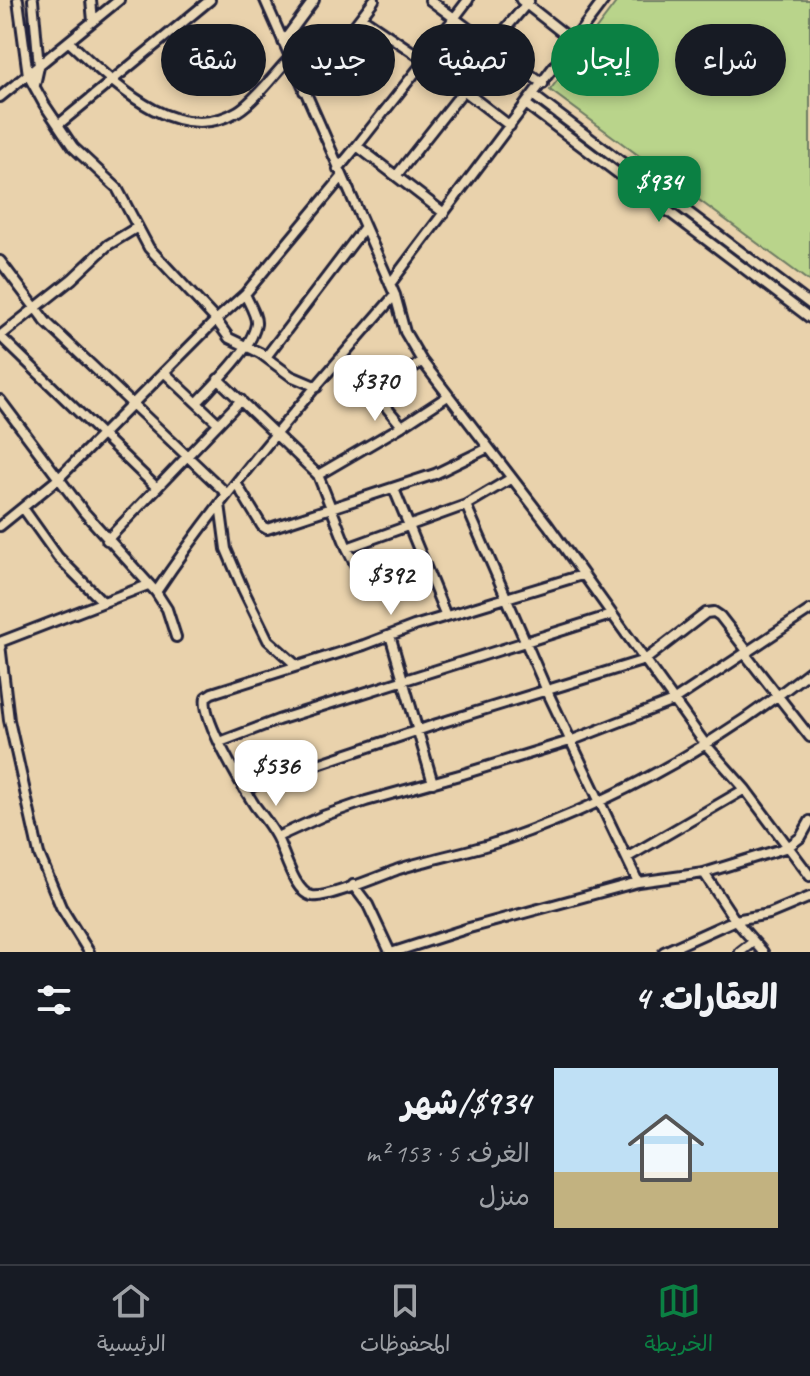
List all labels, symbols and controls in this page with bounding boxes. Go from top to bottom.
chip: شقة [161,24,266,96]
chip: جديد [282,24,395,96]
chip: تصفية [411,24,535,96]
chip: إيجار [551,24,659,96]
chip: شراء [675,24,786,96]
pin: $934 [612,156,706,224]
text: $934 [636,165,682,198]
pin: $370 [328,355,422,423]
text: $370 [352,364,398,397]
pin: $392 [344,549,438,617]
text: $392 [368,558,414,591]
pin: $536 [229,740,323,808]
text: $536 [253,749,299,782]
text: العقارات: 4 [634,976,778,1019]
icon: filters [32,978,76,1022]
text: $934/شهر [401,1081,530,1124]
icon: home [618,1100,714,1196]
text: الغرف: 5 · 153 m² [365,1137,530,1170]
text: منزل [479,1180,530,1213]
tab: الرئيسية [97,1279,166,1363]
tab: المحفوظات [360,1279,451,1363]
tab: الخريطة [644,1279,713,1363]

